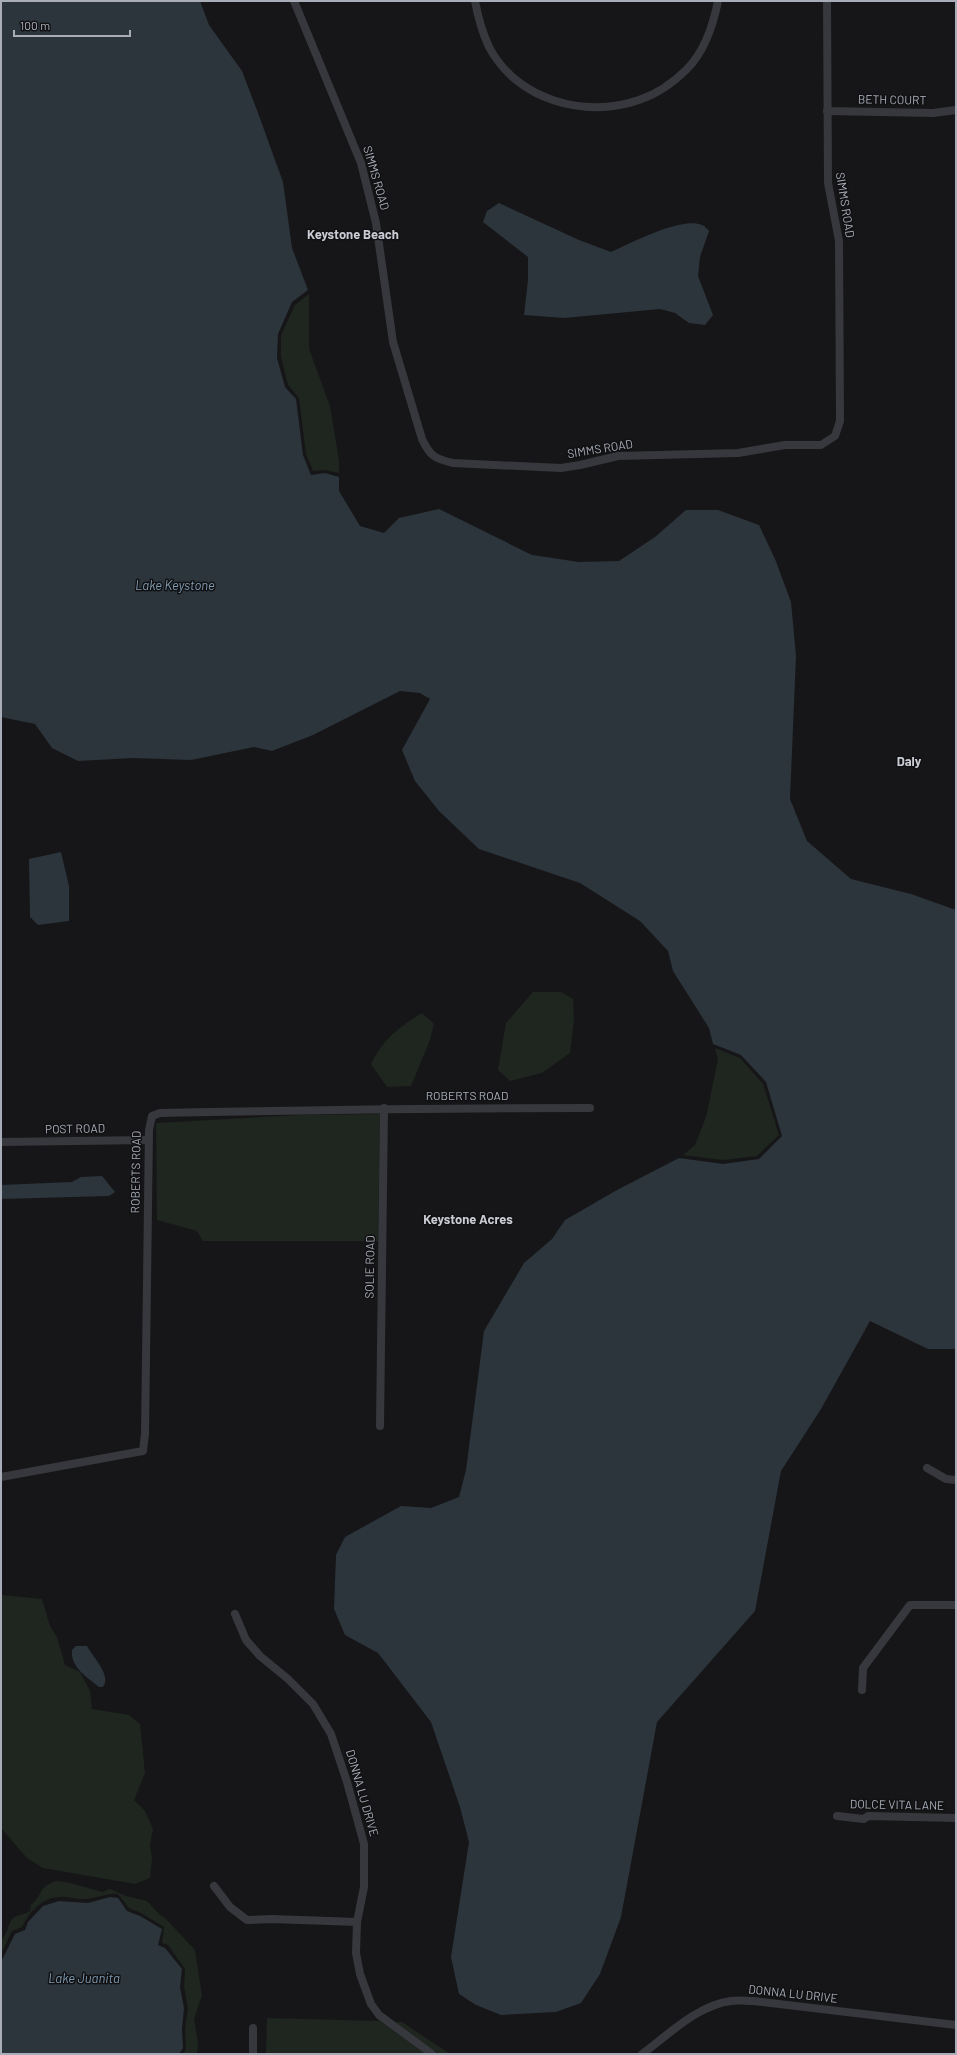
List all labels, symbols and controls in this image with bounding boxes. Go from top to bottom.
scale bar [14,12,130,38]
text: 100 m [20,18,50,32]
street label: BETH COURT [858,91,927,107]
street label: SIMMS ROAD [361,144,393,211]
street label: SIMMS ROAD [834,171,858,239]
district label: Keystone Beach [307,226,399,242]
street label: SIMMS ROAD [566,436,634,460]
water label: Lake Keystone [135,577,215,593]
district label: Daly [897,753,922,769]
street label: ROBERTS ROAD [426,1088,508,1102]
street label: POST ROAD [45,1120,105,1136]
street label: ROBERTS ROAD [127,1131,143,1213]
district label: Keystone Acres [423,1211,513,1227]
street label: SOLIE ROAD [361,1235,377,1299]
street label: DONNA LU DRIVE [344,1748,382,1838]
street label: DOLCE VITA LANE [850,1796,944,1812]
water label: Lake Juanita [48,1970,120,1986]
street label: DONNA LU DRIVE [748,1981,838,2005]

